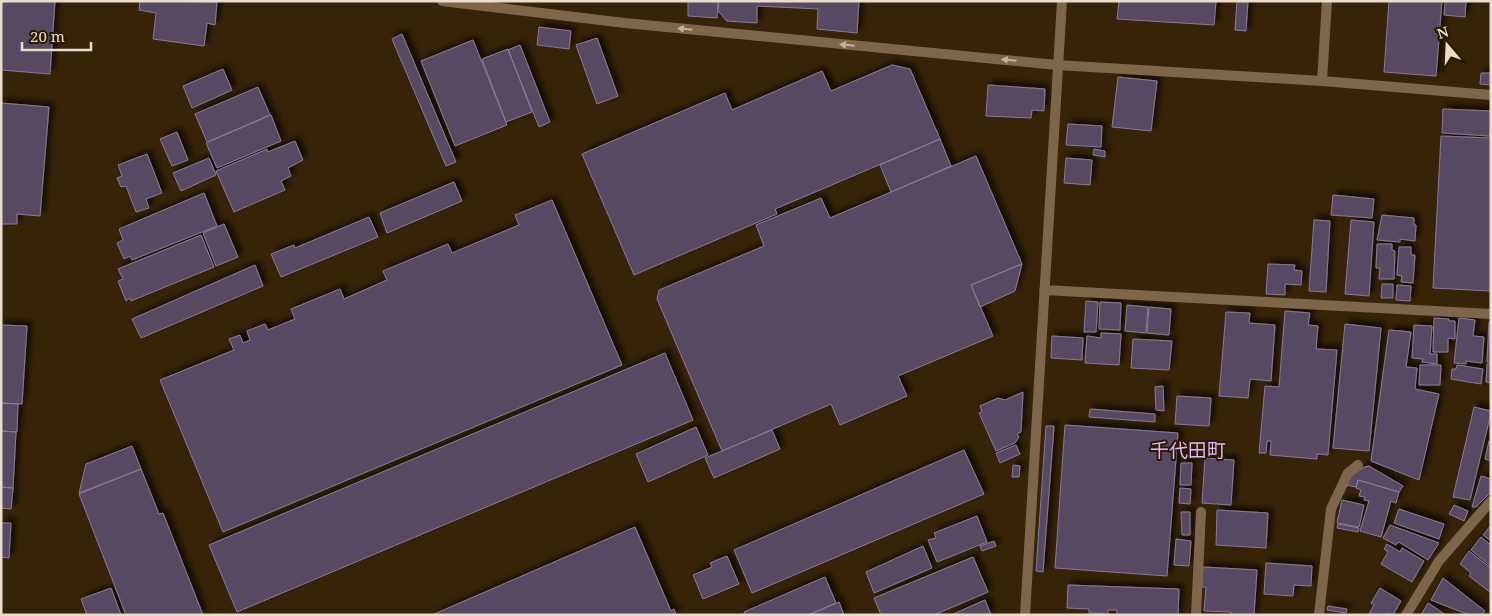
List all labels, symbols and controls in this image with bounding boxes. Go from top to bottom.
scale bar [22,20,91,52]
north arrow [1422,20,1472,70]
text: N [1434,21,1451,43]
one-way arrow [677,25,693,33]
text: 20 m [30,26,65,46]
one-way arrow [839,41,855,49]
one-way arrow [1001,56,1017,64]
district label: 千代田町 [1150,437,1226,463]

